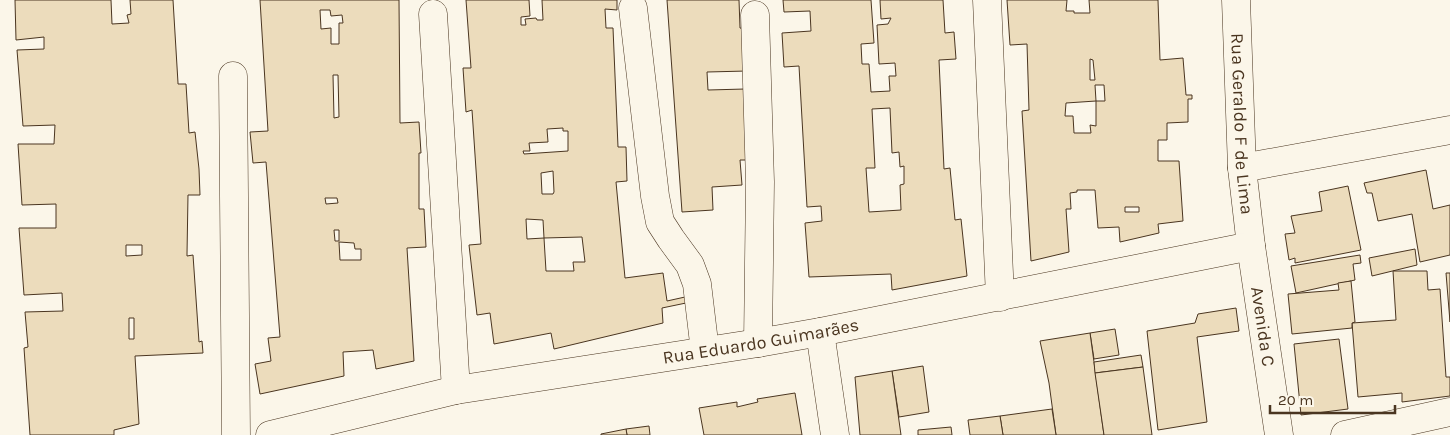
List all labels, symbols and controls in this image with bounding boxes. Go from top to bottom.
street label: Rua Geraldo F de Lima [1226,33,1258,216]
street label: Avenida C [1246,285,1280,368]
street label: Rua Eduardo Guimarães [661,313,861,369]
scale bar [1270,382,1395,414]
text: 20 m [1278,391,1313,409]

